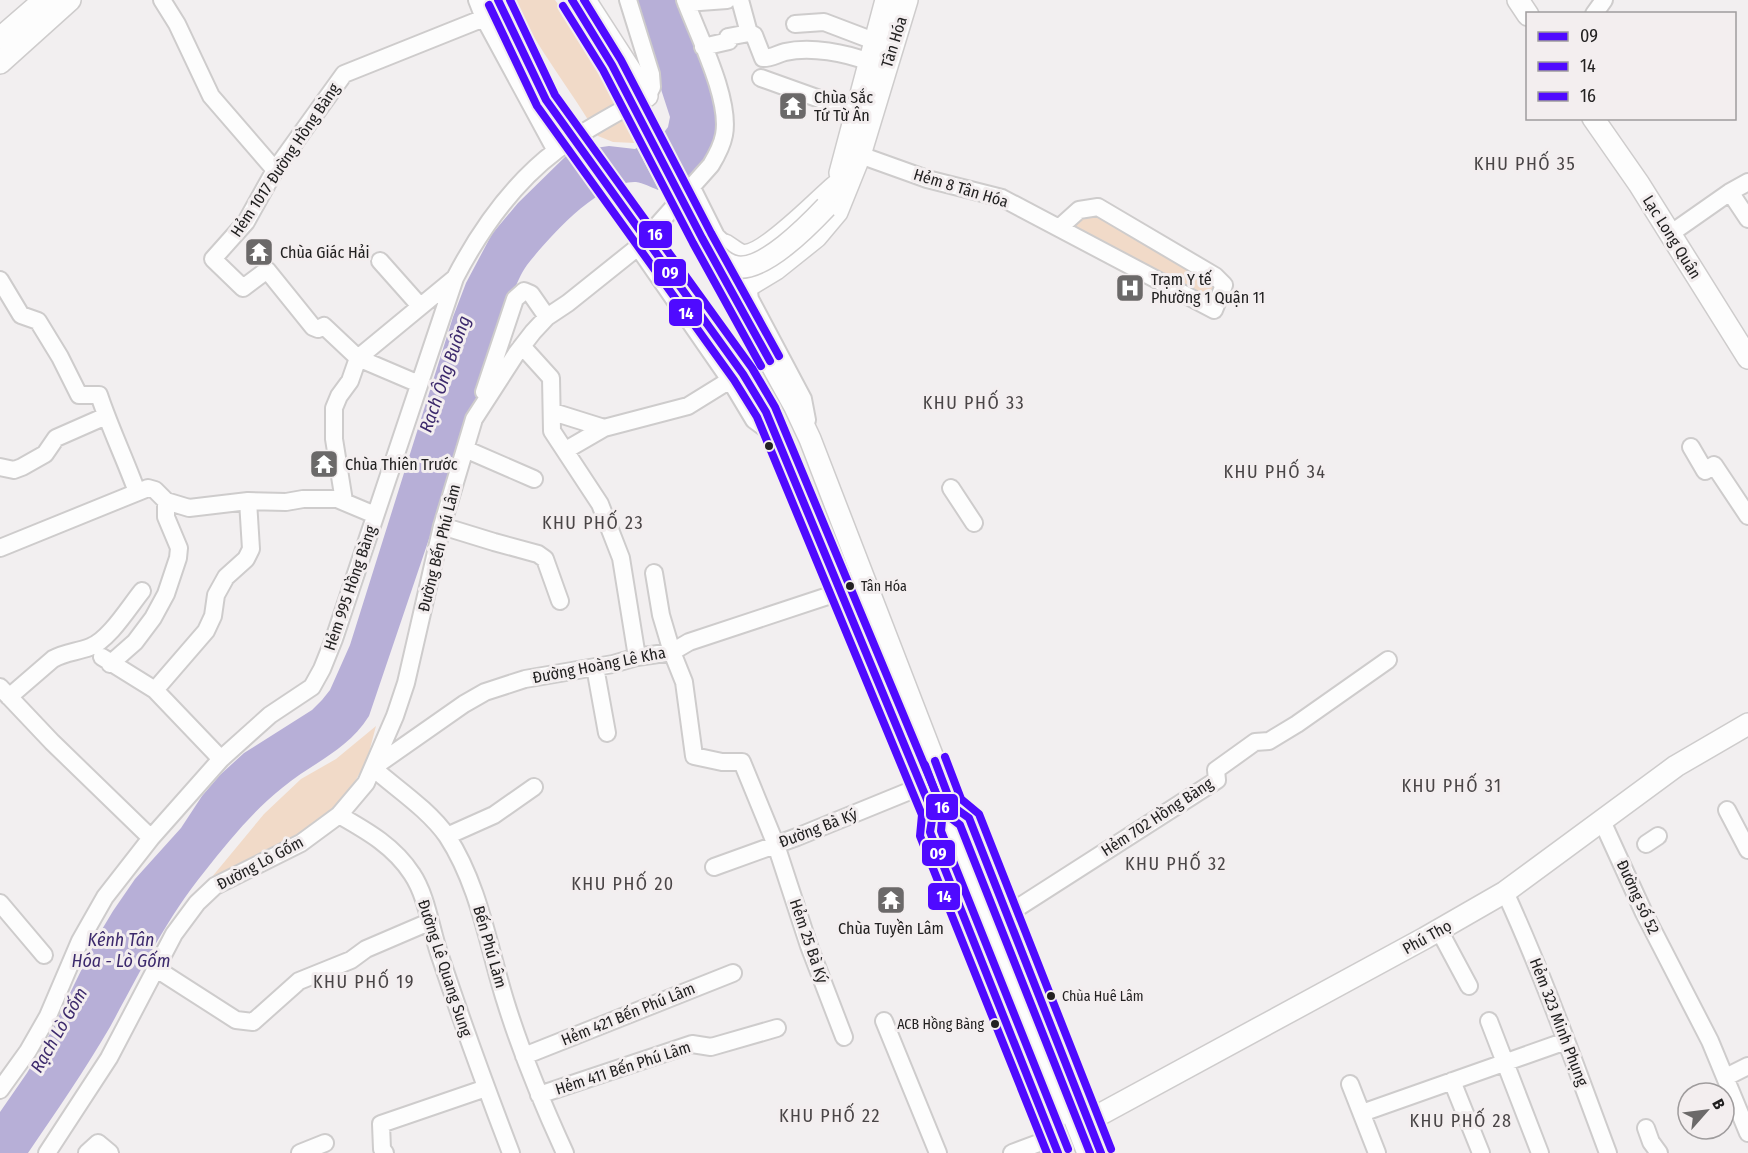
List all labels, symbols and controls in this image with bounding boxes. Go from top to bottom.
legend [1526,12,1736,120]
street label: Tân Hóa [877,14,911,70]
text: 09 [1580,25,1598,47]
text: 14 [1580,55,1596,77]
street label: Hẻm 1017 Đường Hồng Bàng [226,79,344,240]
text: 16 [1580,85,1596,107]
place label: Chùa Sắc Tứ Từ Ân [814,87,873,125]
temple icon: Chùa Sắc Tứ Từ Ân [777,90,809,122]
district label: KHU PHỐ 35 [1474,150,1576,175]
street label: Hẻm 8 Tân Hóa [911,165,1011,211]
street label: Lạc Long Quân [1639,192,1705,282]
line badge: 16 [638,220,673,249]
text: 16 [647,225,663,244]
temple icon: Chùa Giác Hải [243,236,275,268]
place label: Chùa Giác Hải [280,243,370,262]
line badge: 09 [653,258,687,287]
text: 09 [662,263,678,282]
place label: Trạm Y tế Phường 1 Quận 11 [1151,269,1265,307]
hospital icon: Trạm Y tế Phường 1 Quận 11 [1114,272,1146,304]
line badge: 14 [668,298,703,327]
text: 14 [679,304,694,323]
water label: Rạch Ông Buông [415,313,475,435]
district label: KHU PHỐ 33 [923,389,1025,414]
unlabelled marker [763,440,775,452]
temple icon: Chùa Thiên Trước [308,448,340,480]
place label: Chùa Thiên Trước [345,455,458,474]
district label: KHU PHỐ 34 [1224,458,1326,483]
street label: Đường Bến Phú Lâm [413,482,464,614]
district label: KHU PHỐ 23 [542,509,644,534]
street label: Hẻm 995 Hồng Bàng [319,522,380,653]
place label: Tân Hóa [861,578,907,595]
marker: Tân Hóa [844,580,856,592]
street label: Đường Hoàng Lê Kha [531,643,667,687]
district label: KHU PHỐ 31 [1402,772,1502,797]
street label: Hẻm 702 Hồng Bàng [1097,773,1217,860]
line badge: 16 [925,793,959,821]
text: 16 [934,798,950,817]
street label: Đường Bà Ký [776,804,861,852]
street label: Đường Lò Gốm [213,831,306,894]
line badge: 09 [921,839,956,867]
text: 09 [930,844,946,863]
district label: KHU PHỐ 32 [1125,850,1227,875]
street label: Đường số 52 [1613,856,1664,937]
district label: KHU PHỐ 20 [571,870,675,895]
line badge: 14 [927,882,961,911]
temple icon: Chùa Tuyền Lâm [875,884,907,916]
text: 14 [937,887,952,906]
street label: Hẻm 25 Bà Ký [786,896,833,986]
street label: Đường Lê Quang Sung [414,897,476,1039]
street label: Bến Phú Lâm [469,903,512,990]
street label: Phú Thọ [1399,916,1455,958]
place label: Chùa Tuyền Lâm [838,918,944,938]
water label: Kênh Tân Hóa - Lò Gốm [71,929,171,972]
street label: Hẻm 323 Minh Phụng [1526,955,1592,1089]
district label: KHU PHỐ 19 [313,968,415,993]
street label: Hẻm 421 Bến Phú Lâm [558,978,698,1049]
water label: Rạch Lò Gốm [26,984,92,1076]
place label: Chùa Huê Lâm [1062,988,1144,1005]
marker: Chùa Huê Lâm [1045,990,1057,1002]
place label: ACB Hồng Bàng [897,1015,984,1033]
marker: ACB Hồng Bàng [989,1018,1001,1030]
street label: Hẻm 411 Bến Phú Lâm [553,1036,693,1099]
north arrow [1676,1081,1736,1141]
text: B [1708,1096,1729,1113]
district label: KHU PHỐ 22 [779,1102,881,1127]
district label: KHU PHỐ 28 [1409,1107,1513,1132]

